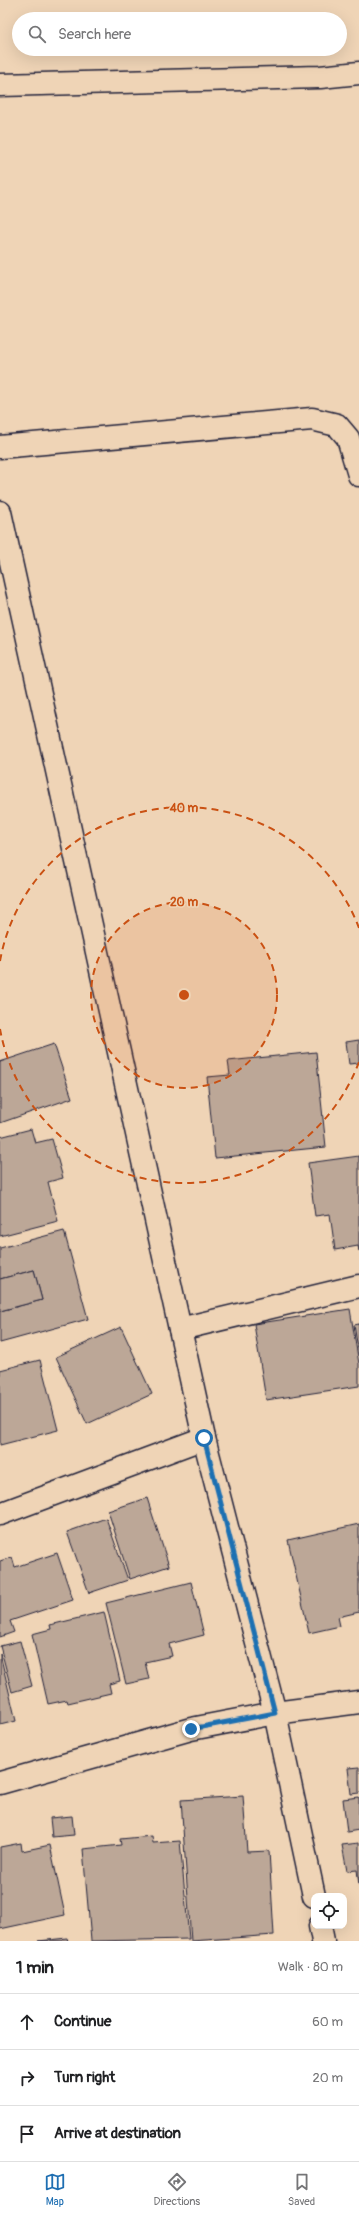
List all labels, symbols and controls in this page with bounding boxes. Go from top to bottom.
search box [12,12,347,56]
icon: search [26,23,48,45]
text: Search here [58,25,131,44]
text: 40 m [169,801,199,816]
text: 20 m [170,895,198,910]
centre of rings [177,988,191,1002]
route start [195,1429,213,1447]
route end [182,1720,200,1738]
map controls [311,1893,347,1929]
button: locate [311,1893,347,1929]
text: 1 min [16,1957,54,1978]
text: Walk · 80 m [278,1959,343,1975]
icon: ahead [16,2011,38,2033]
text: Continue [54,2012,112,2031]
text: 60 m [312,2014,343,2030]
icon: right [16,2067,38,2089]
text: Turn right [54,2068,115,2087]
text: 20 m [312,2070,343,2086]
icon: arrive [16,2123,38,2145]
text: Arrive at destination [54,2124,181,2143]
tab: Map [44,2171,66,2208]
tab: Directions [154,2171,200,2208]
tab: Saved [288,2171,315,2208]

